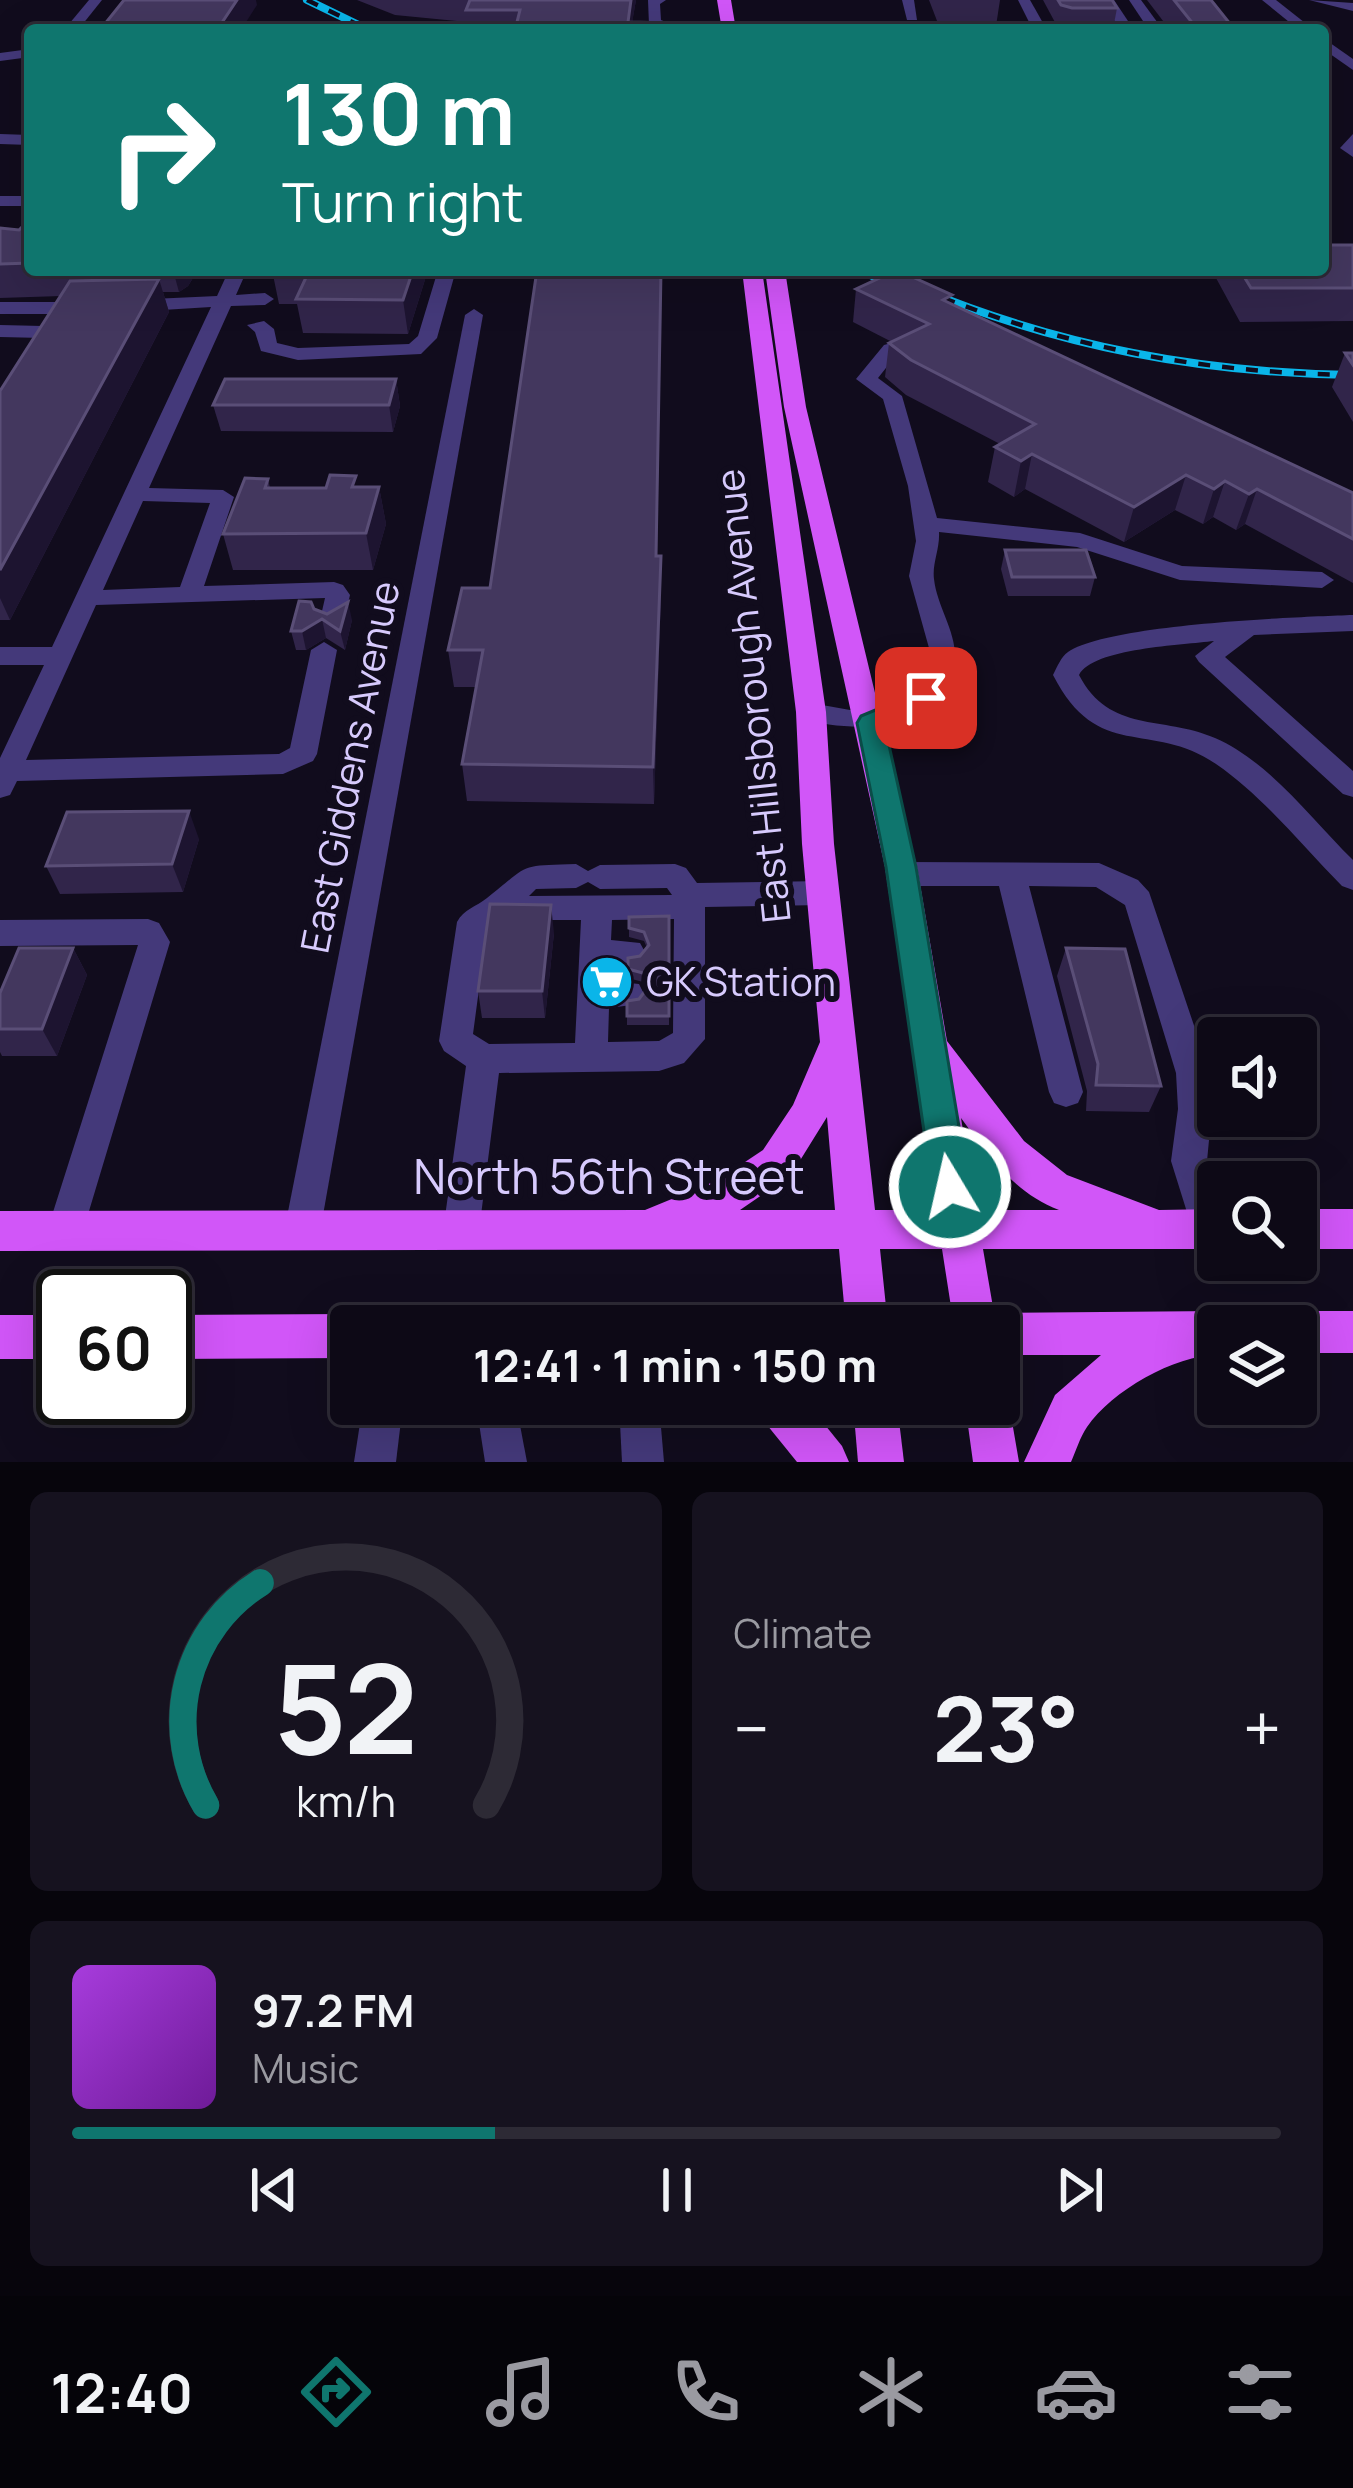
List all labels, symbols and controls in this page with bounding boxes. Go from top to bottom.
text: 130 m [282,55,515,170]
icon: right [84,72,240,228]
text: Turn right [282,164,524,238]
street label: East Hillsborough Avenue [701,467,803,926]
street label: East Giddens Avenue [286,576,412,957]
pin [875,647,977,749]
icon: arrive [893,665,959,731]
supermarket icon: GK Station [579,954,635,1010]
place label: GK Station [646,954,836,1008]
map controls [1197,1017,1317,1425]
button: sound [1197,1017,1317,1137]
position arrow [887,1124,1013,1250]
street label: North 56th Street [413,1143,805,1208]
button: search [1197,1161,1317,1281]
speed limit sign: 60 [36,1269,192,1425]
button: layers [1197,1305,1317,1425]
text: 12:41 · 1 min · 150 m [473,1334,877,1396]
text: Climate [734,1606,872,1660]
text: 52 [274,1621,418,1791]
text: 23° [933,1666,1079,1789]
text: − [734,1683,769,1773]
text: + [1243,1683,1281,1773]
text: km/h [296,1770,396,1829]
text: 97.2 FM [252,1979,415,2041]
text: Music [252,2041,359,2095]
icon: previous [241,2157,307,2223]
icon: pause [644,2157,710,2223]
icon: next [1047,2157,1113,2223]
icon: directions [294,2350,378,2434]
icon: music [479,2350,563,2434]
icon: phone [664,2350,748,2434]
icon: climate [849,2350,933,2434]
icon: car [1034,2350,1118,2434]
icon: filters [1218,2350,1302,2434]
text: 12:40 [50,2355,193,2429]

